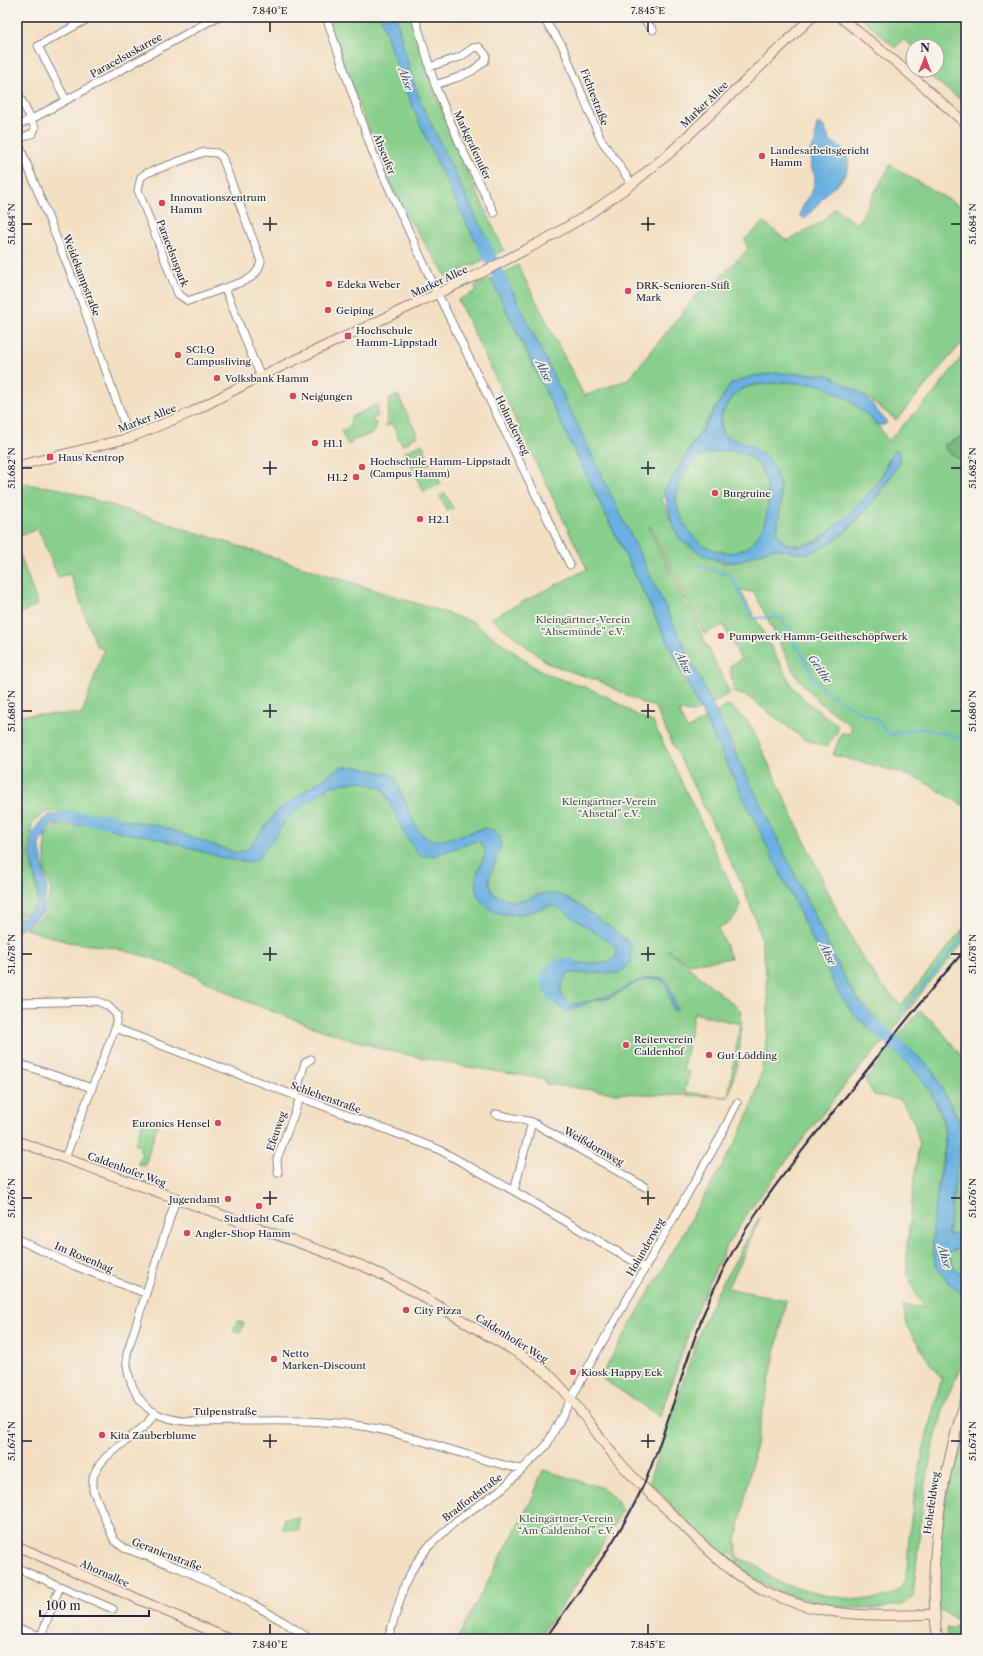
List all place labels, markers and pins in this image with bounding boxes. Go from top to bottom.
place label: Landesarbeitsgericht Hamm [770,144,870,169]
marker: Landesarbeitsgericht Hamm [757,151,767,161]
place label: Innovationszentrum Hamm [170,191,267,216]
marker: Innovationszentrum Hamm [157,198,167,208]
place label: Edeka Weber [337,278,401,291]
marker: Edeka Weber [324,279,334,289]
place label: DRK-Senioren-Stift Mark [636,279,730,304]
marker: DRK-Senioren-Stift Mark [623,286,633,296]
place label: Geiping [336,304,374,317]
marker: Geiping [323,305,333,315]
place label: Hochschule Hamm-Lippstadt [356,324,438,349]
marker: Hochschule Hamm-Lippstadt [343,331,353,341]
place label: SCI:Q Campusliving [186,343,252,368]
marker: SCI:Q Campusliving [173,350,183,360]
place label: Volksbank Hamm [224,372,309,385]
marker: Volksbank Hamm [212,373,222,383]
place label: Neigungen [301,390,353,403]
marker: Neigungen [288,391,298,401]
place label: H1.1 [323,437,343,450]
marker: H1.1 [310,438,320,448]
place label: Haus Kentrop [58,451,124,464]
marker: Haus Kentrop [45,452,55,462]
place label: Hochschule Hamm-Lippstadt (Campus Hamm) [370,455,511,480]
marker: Hochschule Hamm-Lippstadt (Campus Hamm) [357,462,367,472]
place label: H1.2 [327,471,348,484]
marker: H1.2 [351,472,361,482]
place label: Burgruine [723,487,771,500]
marker: Burgruine [710,488,720,498]
place label: H2.1 [428,513,450,526]
marker: H2.1 [415,514,425,524]
place label: Pumpwerk Hamm-Geitheschöpfwerk [729,630,909,643]
marker: Pumpwerk Hamm-Geitheschöpfwerk [716,631,726,641]
place label: Reiterverein Caldenhof [634,1033,694,1058]
marker: Reiterverein Caldenhof [621,1040,631,1050]
place label: Gut Lödding [717,1049,778,1062]
marker: Gut Lödding [704,1050,714,1060]
place label: Euronics Hensel [132,1117,210,1130]
marker: Euronics Hensel [213,1118,223,1128]
place label: Jugendamt [167,1193,220,1206]
marker: Jugendamt [223,1194,233,1204]
marker: Stadtlicht Café [254,1201,264,1211]
place label: Stadtlicht Café [224,1212,294,1225]
place label: Angler-Shop Hamm [194,1227,291,1240]
marker: Angler-Shop Hamm [182,1228,192,1238]
place label: City Pizza [414,1304,462,1317]
marker: City Pizza [401,1305,411,1315]
place label: Netto Marken-Discount [282,1347,367,1372]
marker: Netto Marken-Discount [269,1354,279,1364]
place label: Kiosk Happy Eck [581,1366,663,1379]
marker: Kiosk Happy Eck [568,1367,578,1377]
place label: Kita Zauberblume [110,1429,197,1442]
marker: Kita Zauberblume [97,1430,107,1440]

